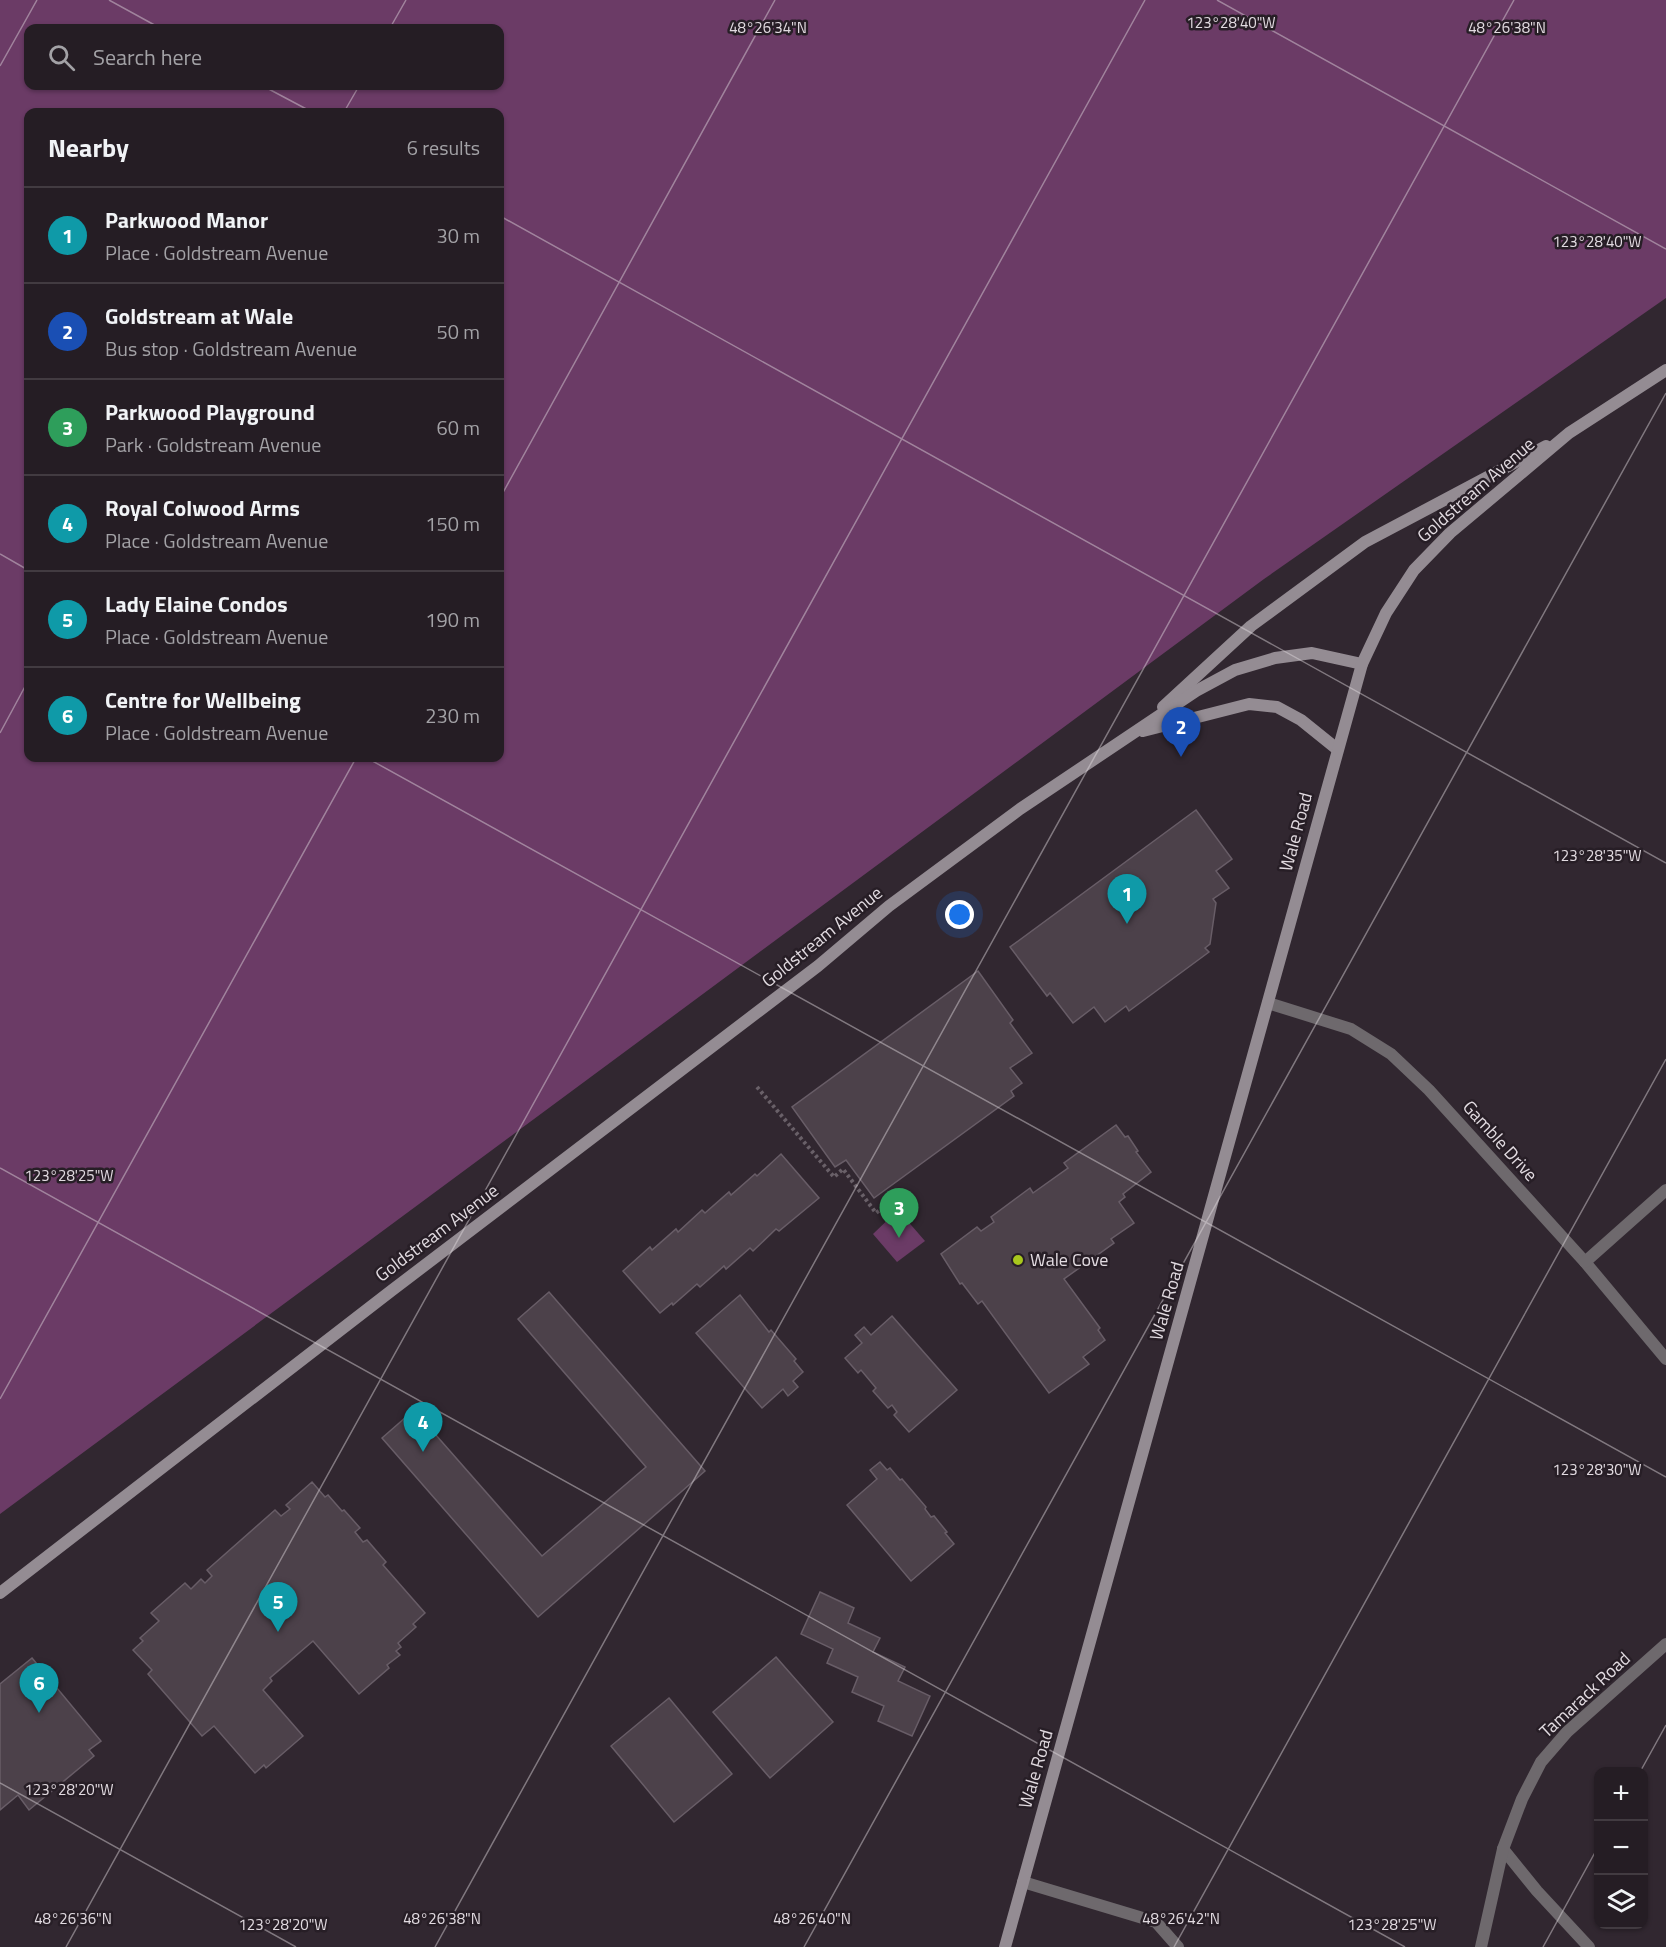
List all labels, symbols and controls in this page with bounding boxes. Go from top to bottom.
text: 123°28'40"W [1186,11,1276,34]
text: 48°26'34"N [729,16,807,39]
text: 48°26'38"N [1468,16,1546,39]
search box [24,24,504,90]
text: Search here [93,40,202,74]
icon: search [45,41,78,74]
text: Nearby [48,128,129,167]
text: 6 results [407,132,480,163]
text: Parkwood Manor [105,203,268,237]
text: 1 [62,220,73,251]
text: 30 m [436,220,480,251]
text: 123°28'40"W [1552,230,1642,253]
text: Place · Goldstream Avenue [105,237,328,268]
text: Goldstream at Wale [105,299,293,333]
text: 2 [62,316,73,347]
text: 50 m [436,316,480,347]
text: Bus stop · Goldstream Avenue [105,333,357,364]
text: Parkwood Playground [105,395,315,429]
text: 3 [62,412,73,443]
text: 60 m [436,412,480,443]
text: Park · Goldstream Avenue [105,429,321,460]
street label: Goldstream Avenue [1411,431,1541,549]
text: Royal Colwood Arms [105,491,300,525]
text: 4 [62,508,73,539]
text: 150 m [425,508,480,539]
text: Place · Goldstream Avenue [105,525,328,556]
text: Lady Elaine Condos [105,587,288,621]
text: 5 [62,604,73,635]
text: 190 m [425,604,480,635]
text: Place · Goldstream Avenue [105,621,328,652]
text: Centre for Wellbeing [105,683,301,717]
text: 6 [62,700,73,731]
text: 230 m [425,700,480,731]
pin: 2 [1162,708,1200,757]
text: Place · Goldstream Avenue [105,717,328,748]
street label: Wale Road [1272,789,1319,874]
text: 123°28'35"W [1552,844,1642,867]
pin: 1 [1108,874,1146,924]
street label: Goldstream Avenue [756,879,888,994]
your location [945,900,974,929]
street label: Gamble Drive [1456,1094,1544,1187]
text: 123°28'25"W [24,1164,114,1187]
street label: Goldstream Avenue [369,1177,504,1288]
pin: 3 [880,1188,918,1238]
place label: Wale Cove [1030,1246,1108,1273]
marker: Wale Cove [1011,1253,1025,1267]
street label: Wale Road [1142,1258,1191,1343]
pin: 4 [404,1402,442,1452]
text: 123°28'30"W [1552,1458,1642,1481]
pin: 5 [258,1582,298,1632]
street label: Tamarack Road [1533,1645,1636,1744]
pin: 6 [20,1664,58,1713]
street label: Wale Road [1011,1726,1060,1811]
map controls [1594,1767,1648,1929]
button: + [1594,1767,1648,1821]
text: 123°28'20"W [24,1778,114,1801]
button: − [1594,1821,1648,1875]
button: layers [1594,1875,1648,1929]
text: 48°26'36"N [34,1907,112,1930]
text: 48°26'38"N [403,1907,481,1930]
text: 48°26'40"N [773,1907,851,1930]
text: 48°26'42"N [1142,1907,1220,1930]
text: 123°28'20"W [238,1913,328,1936]
text: 123°28'25"W [1347,1913,1437,1936]

